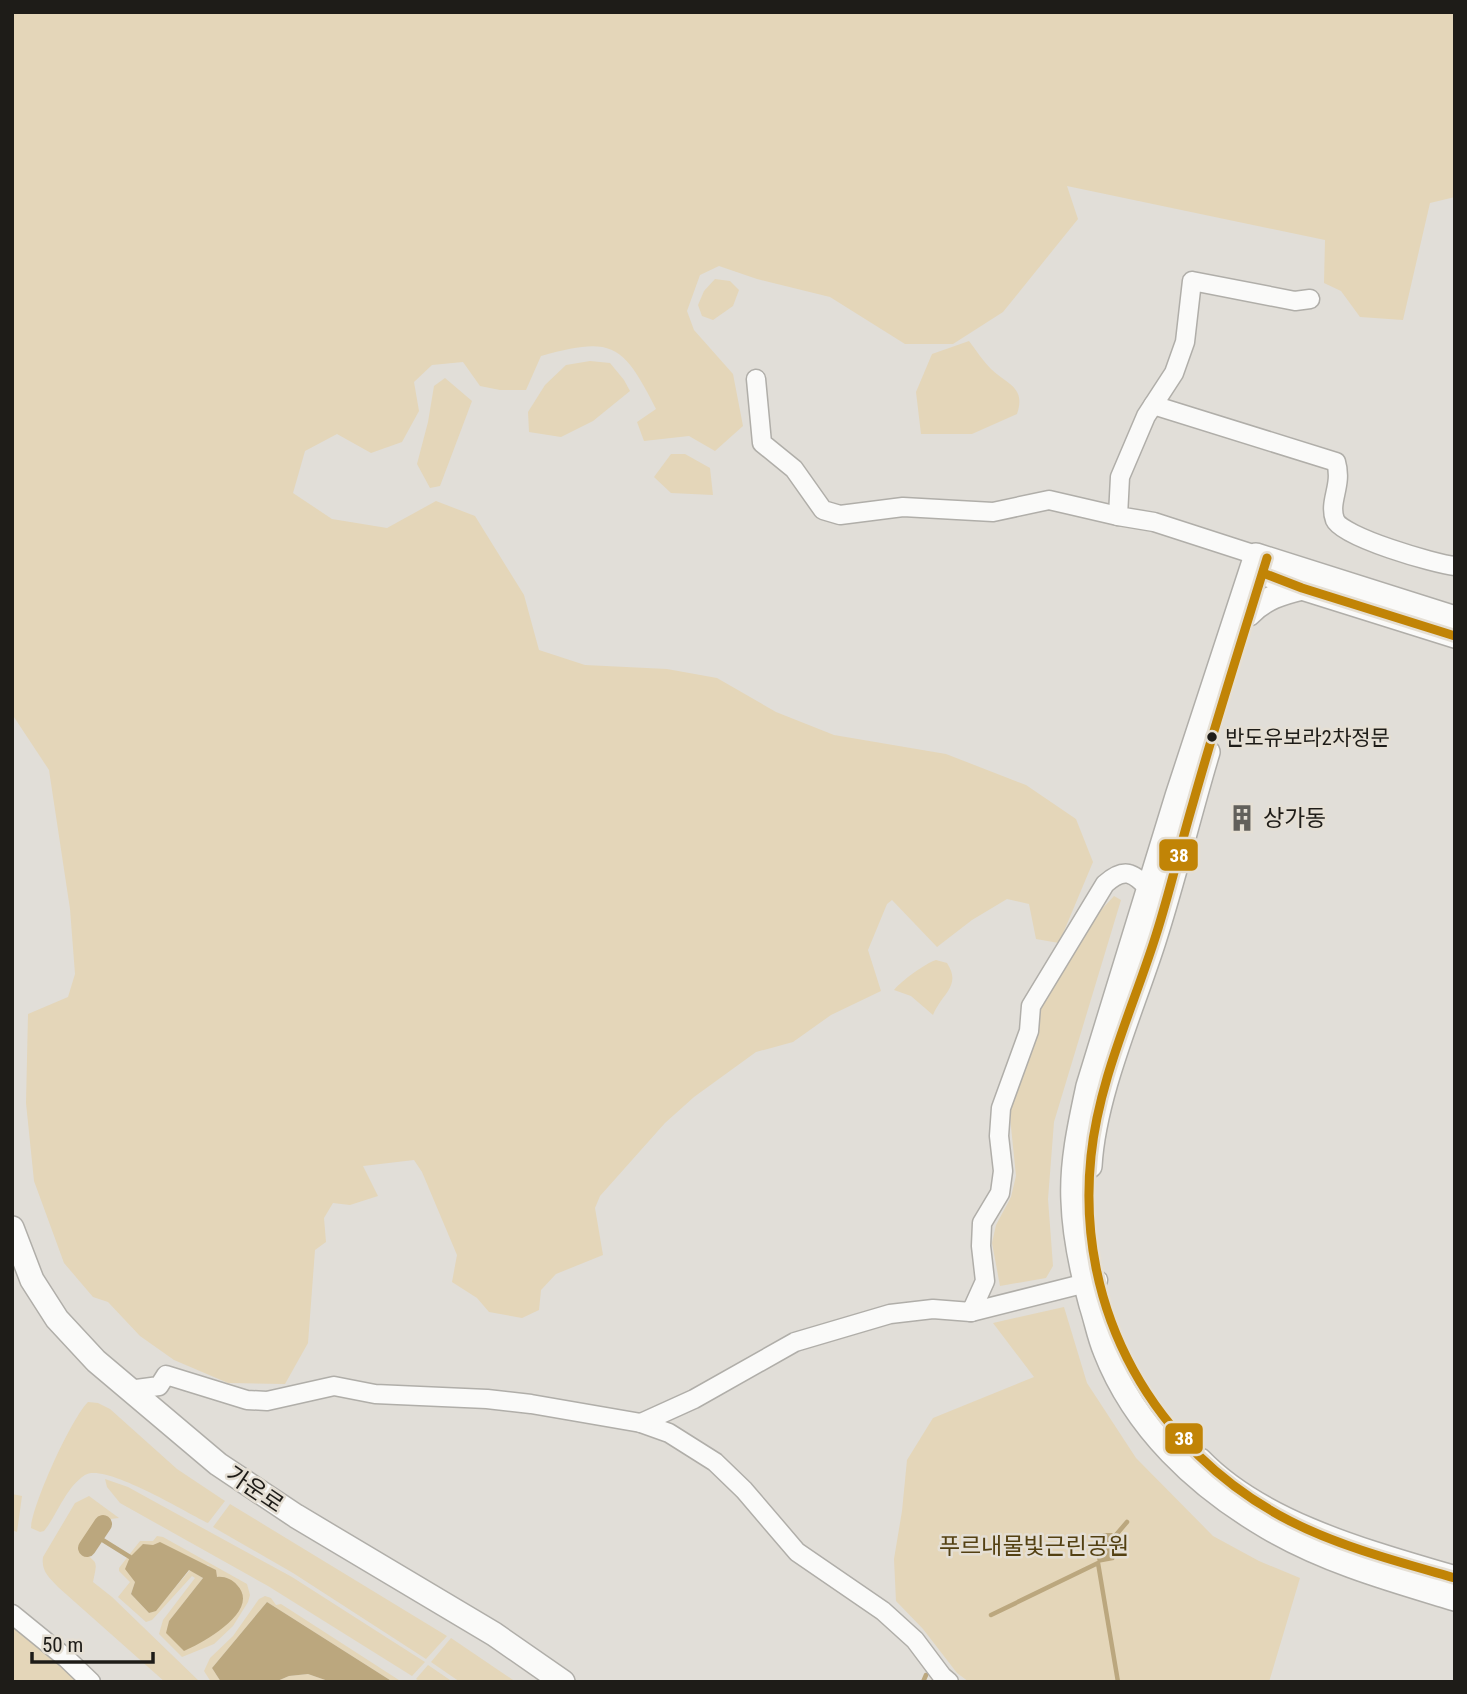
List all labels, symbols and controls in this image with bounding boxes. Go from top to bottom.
place label: 반도유보라2차정문 [1225,726,1390,750]
marker: 반도유보라2차정문 [1205,730,1219,744]
building icon: 상가동 [1227,803,1257,833]
place label: 상가동 [1263,805,1326,832]
line badge: 38 [1158,838,1199,872]
text: 38 [1169,844,1189,867]
line badge: 38 [1164,1422,1204,1455]
text: 38 [1174,1427,1194,1450]
street label: 가운로 [221,1460,289,1518]
park label: 푸르내물빛근린공원 [939,1533,1129,1560]
scale bar [32,1620,152,1664]
text: 50 m [42,1633,83,1657]

